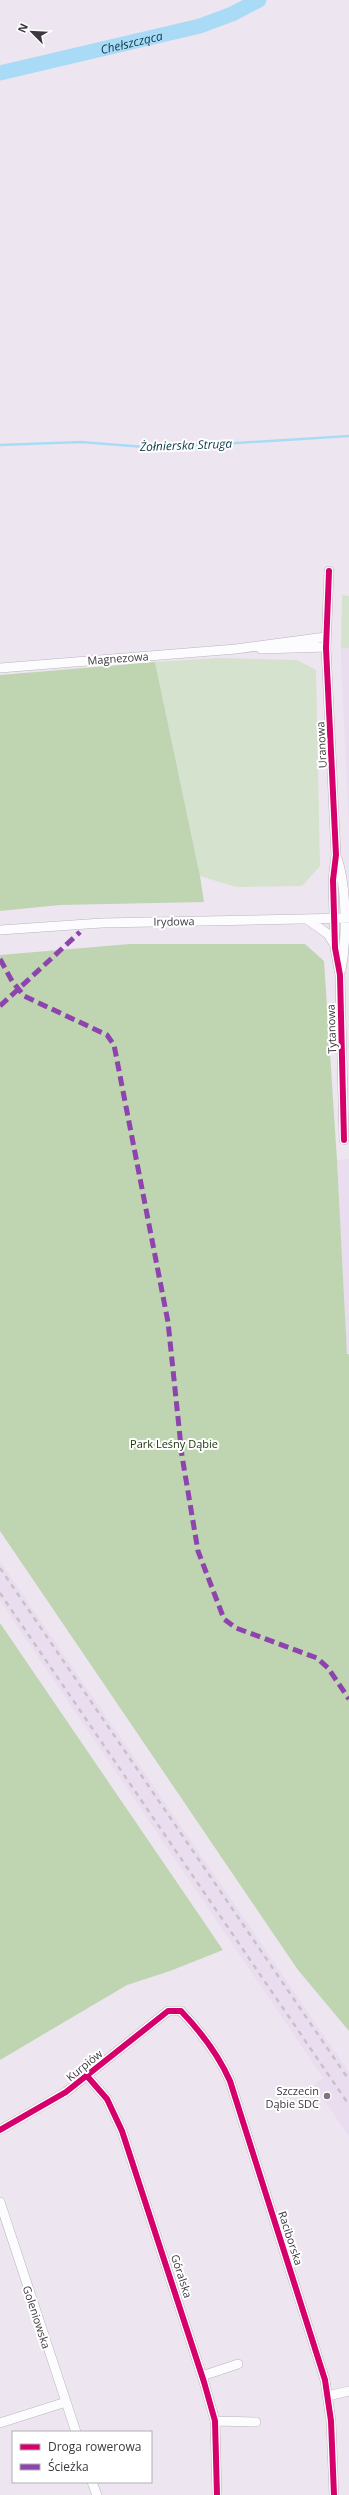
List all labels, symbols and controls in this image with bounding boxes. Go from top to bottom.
north arrow [12,12,52,52]
text: N [14,21,31,35]
water label: Chełszcząca [99,27,164,58]
water label: Żołnierska Struga [139,435,233,455]
street label: Magnezowa [87,648,149,668]
street label: Uranowa [312,721,330,769]
street label: Irydowa [153,913,195,929]
street label: Tytanowa [323,1004,339,1054]
park label: Park Leśny Dąbie [130,1436,218,1451]
street label: Kurpiów [63,2045,106,2084]
place label: Szczecin Dąbie SDC [265,2083,319,2111]
marker: Szczecin Dąbie SDC [322,2091,332,2101]
street label: Raciborska [275,2209,307,2267]
street label: Góralska [168,2252,196,2300]
street label: Goleniowska [20,2284,54,2350]
legend [12,2431,152,2483]
text: Droga rowerowa [48,2438,141,2455]
text: Ścieżka [48,2458,89,2475]

